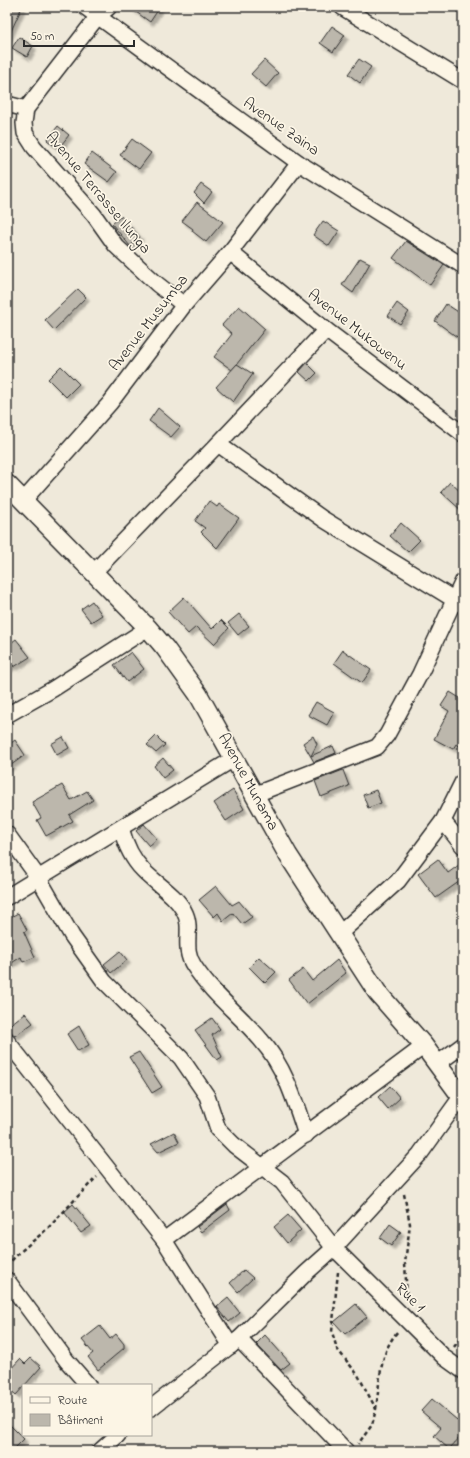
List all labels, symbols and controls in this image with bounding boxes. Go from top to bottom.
scale bar [24,22,134,48]
text: 50 m [30,28,54,46]
street label: Avenue Zaina [238,92,324,162]
street label: Avenue Terrasse Ilunga [39,126,157,260]
street label: Avenue Musumba [103,269,195,377]
street label: Avenue Mukowenu [302,283,412,377]
street label: Avenue Munama [211,729,285,835]
street label: Rue 1 [389,1277,431,1319]
legend [22,1384,152,1436]
text: Route [58,1392,88,1410]
text: Bâtiment [57,1412,103,1430]

